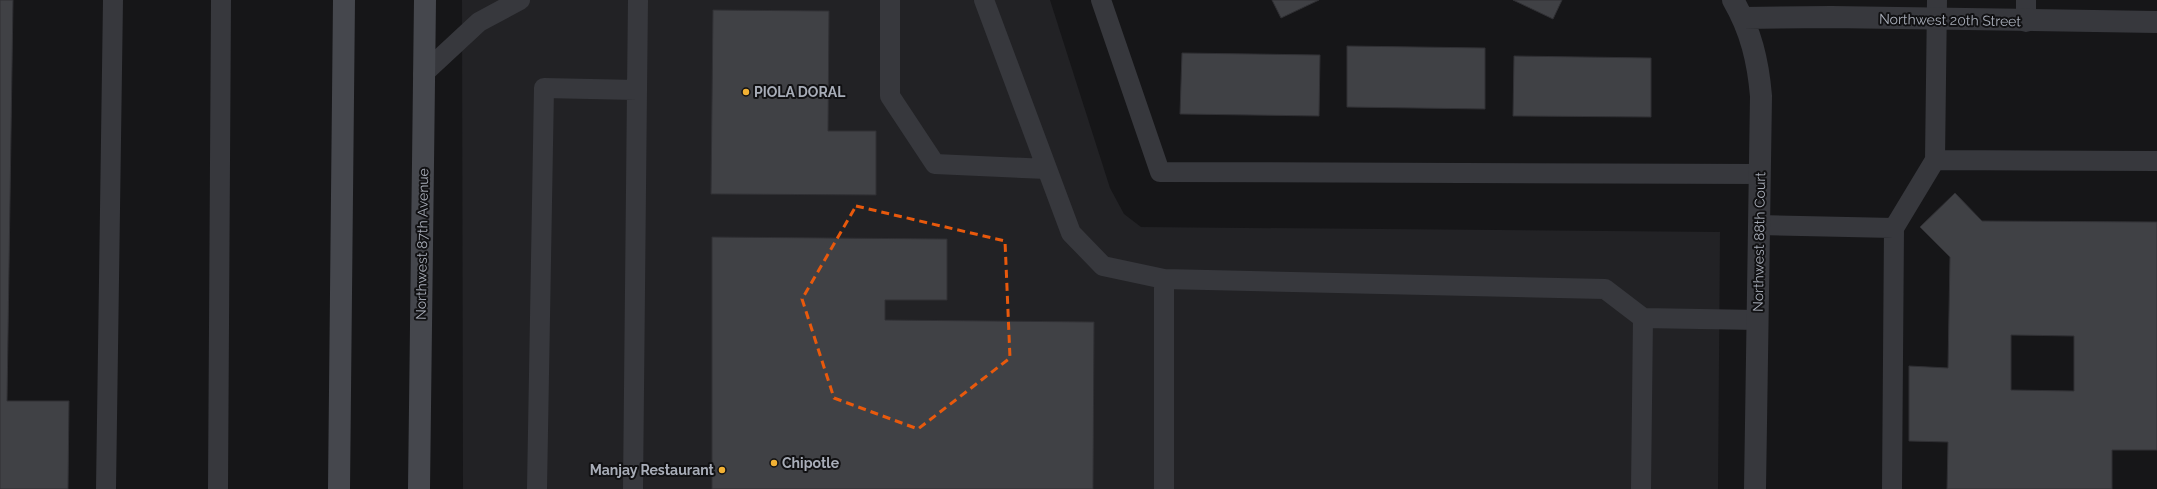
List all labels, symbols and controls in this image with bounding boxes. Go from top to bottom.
street label: Northwest 20th Street [1879,11,2021,29]
place label: PIOLA DORAL [754,84,846,100]
marker: PIOLA DORAL [741,87,751,97]
street label: Northwest 87th Avenue [413,168,431,320]
street label: Northwest 88th Court [1750,172,1768,312]
place label: Chipotle [782,455,840,471]
marker: Chipotle [769,458,779,468]
place label: Manjay Restaurant [590,462,715,478]
marker: Manjay Restaurant [717,465,727,475]

